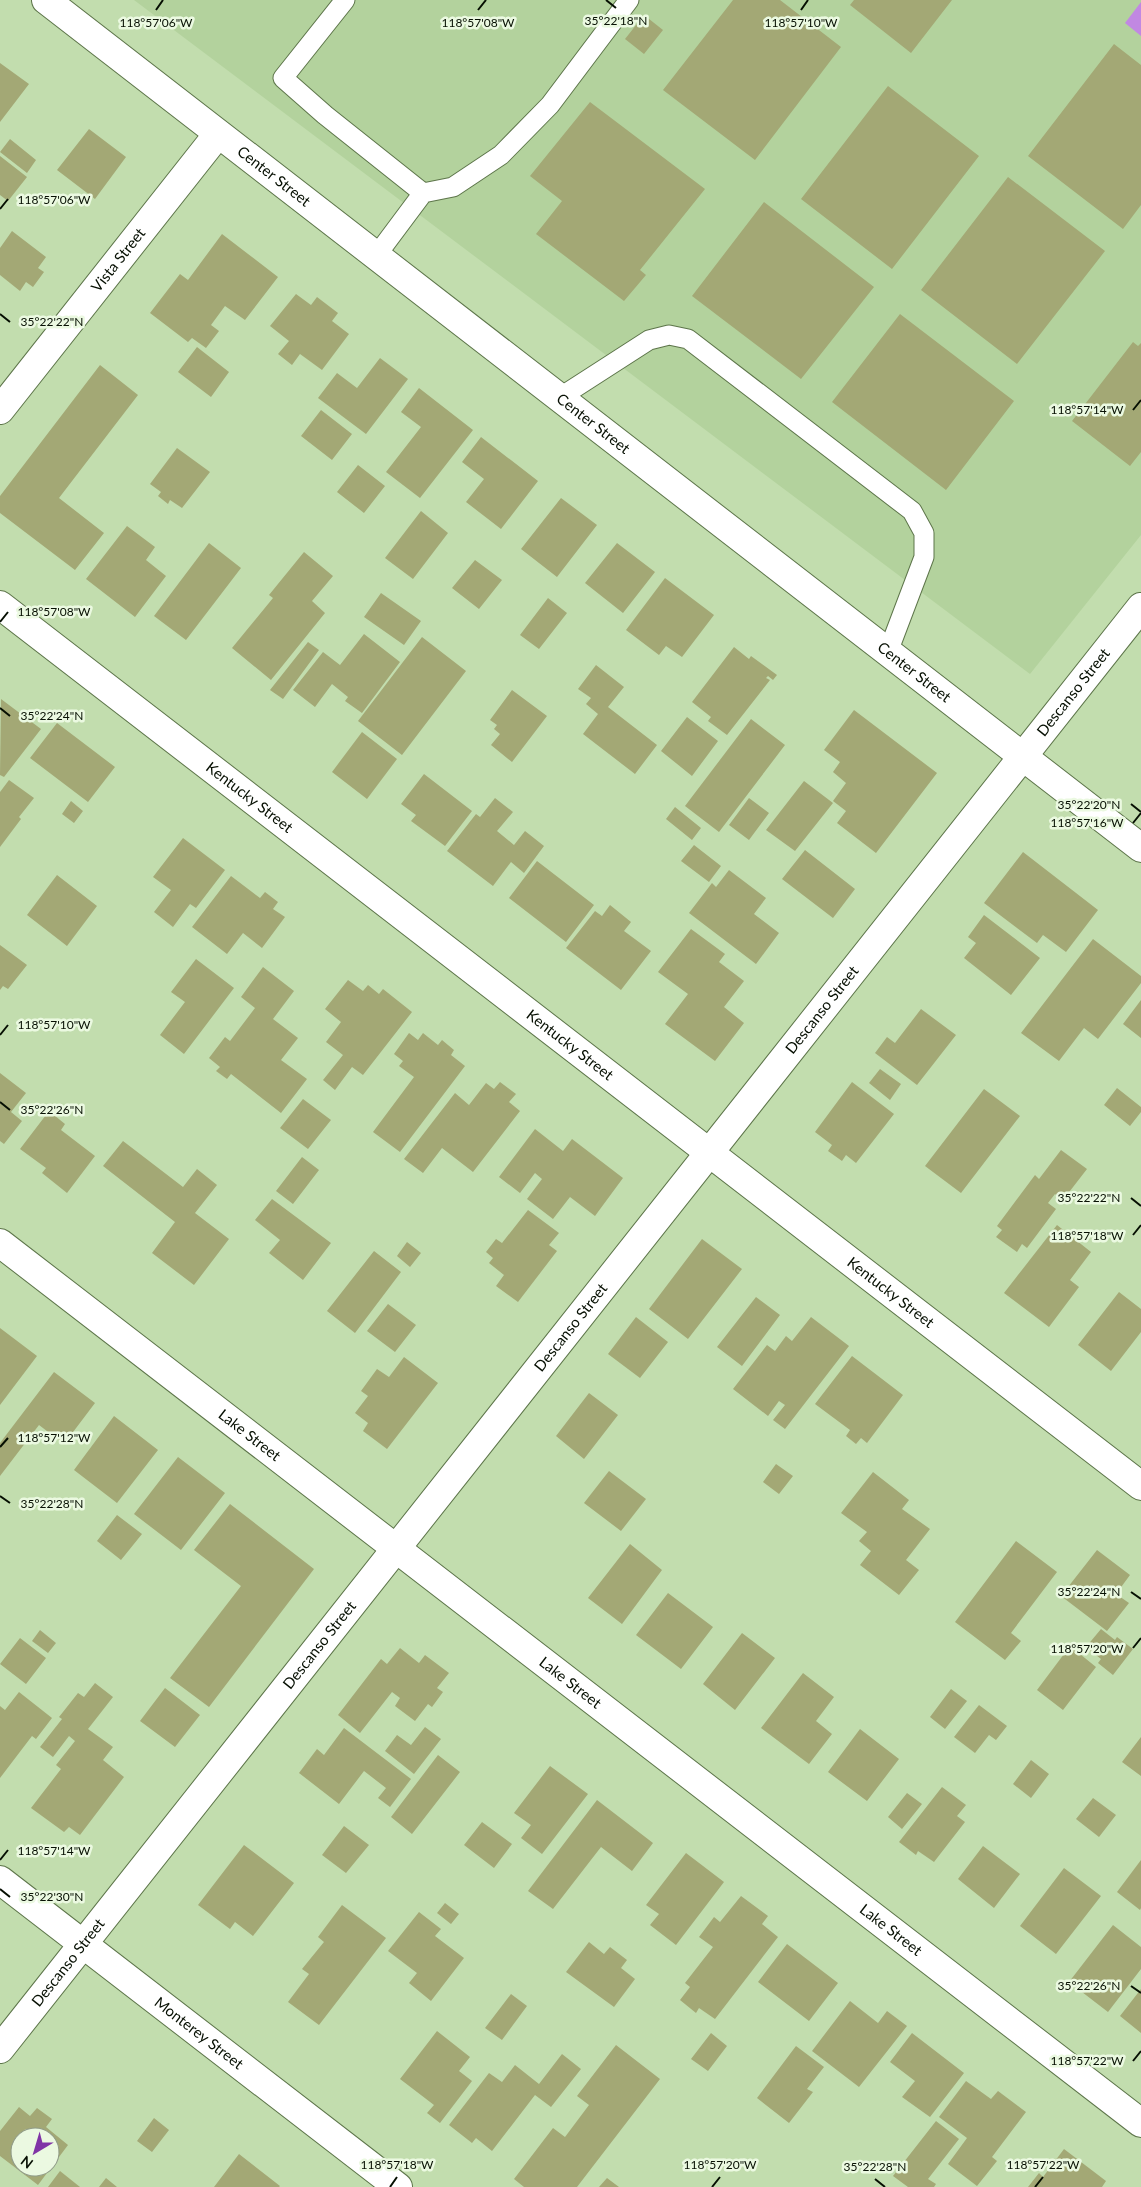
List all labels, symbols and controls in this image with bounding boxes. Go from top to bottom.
text: 35°22'18"N [585,13,647,28]
text: 118°57'06"W [119,15,193,30]
text: 118°57'08"W [441,15,515,30]
text: 118°57'10"W [764,15,838,30]
street label: Center Street [234,142,315,210]
text: 118°57'06"W [17,192,91,207]
street label: Vista Street [87,223,149,295]
text: 35°22'22"N [21,314,83,329]
street label: Center Street [553,389,634,457]
text: 118°57'14"W [1050,402,1124,417]
text: 118°57'08"W [17,604,91,619]
street label: Center Street [874,637,955,706]
street label: Descanso Street [1032,644,1113,739]
text: 35°22'24"N [21,708,83,723]
street label: Kentucky Street [203,758,297,836]
text: 35°22'20"N [1058,797,1120,812]
text: 118°57'16"W [1050,815,1124,830]
street label: Descanso Street [781,961,862,1057]
street label: Kentucky Street [523,1005,618,1084]
text: 118°57'10"W [17,1017,91,1032]
text: 35°22'26"N [21,1102,83,1117]
text: 35°22'22"N [1058,1190,1120,1205]
text: 118°57'18"W [1050,1228,1124,1243]
street label: Kentucky Street [844,1253,939,1331]
street label: Descanso Street [530,1279,611,1375]
street label: Lake Street [215,1405,285,1465]
text: 118°57'12"W [17,1430,91,1445]
text: 35°22'28"N [21,1496,83,1511]
text: 35°22'24"N [1058,1584,1120,1599]
street label: Descanso Street [278,1596,359,1692]
text: 118°57'20"W [1050,1641,1124,1656]
street label: Lake Street [536,1652,606,1712]
text: 118°57'14"W [17,1843,91,1858]
text: 35°22'30"N [21,1889,83,1904]
street label: Lake Street [857,1900,927,1959]
street label: Descanso Street [27,1914,108,2010]
text: 35°22'26"N [1058,1978,1120,1993]
street label: Monterey Street [151,1993,248,2073]
text: 118°57'22"W [1050,2053,1124,2068]
north arrow [10,2127,60,2177]
text: N [17,2153,36,2173]
text: 118°57'18"W [360,2157,434,2172]
text: 118°57'20"W [683,2157,757,2172]
text: 118°57'22"W [1006,2157,1080,2172]
text: 35°22'28"N [844,2159,906,2174]

